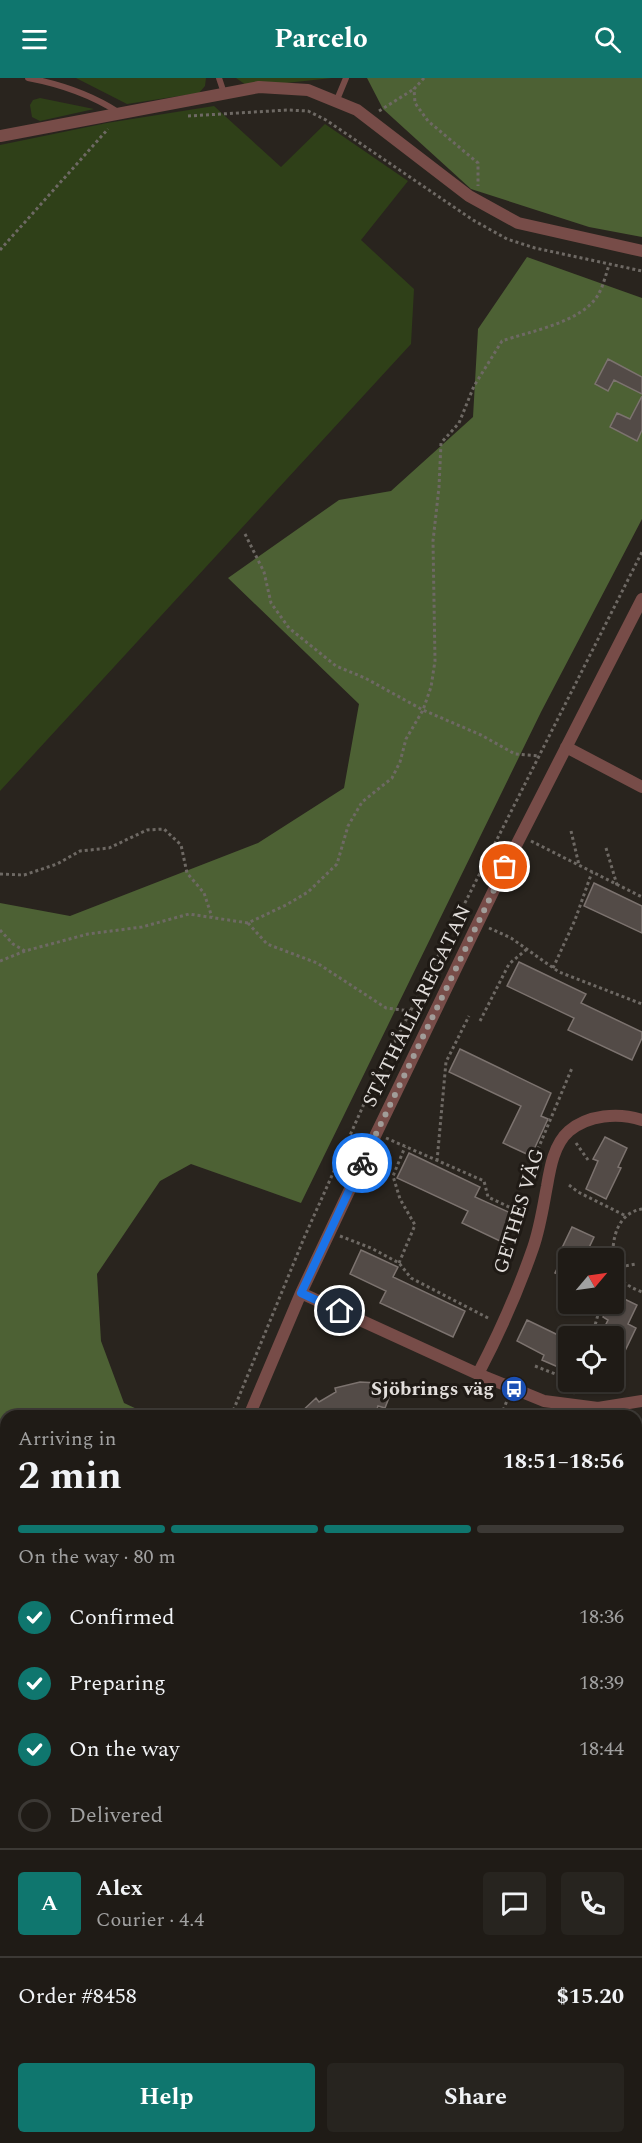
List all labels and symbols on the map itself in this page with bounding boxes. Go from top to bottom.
pin [479,841,530,892]
street label: STÅTHÅLLAREGATAN [355,900,479,1112]
courier [332,1133,392,1193]
street label: GETHES VÄG [486,1145,552,1277]
north arrow [558,1248,624,1314]
pin [314,1285,365,1336]
place label: Sjöbrings väg [371,1374,494,1404]
bus stop icon: Sjöbrings väg [499,1374,529,1404]

